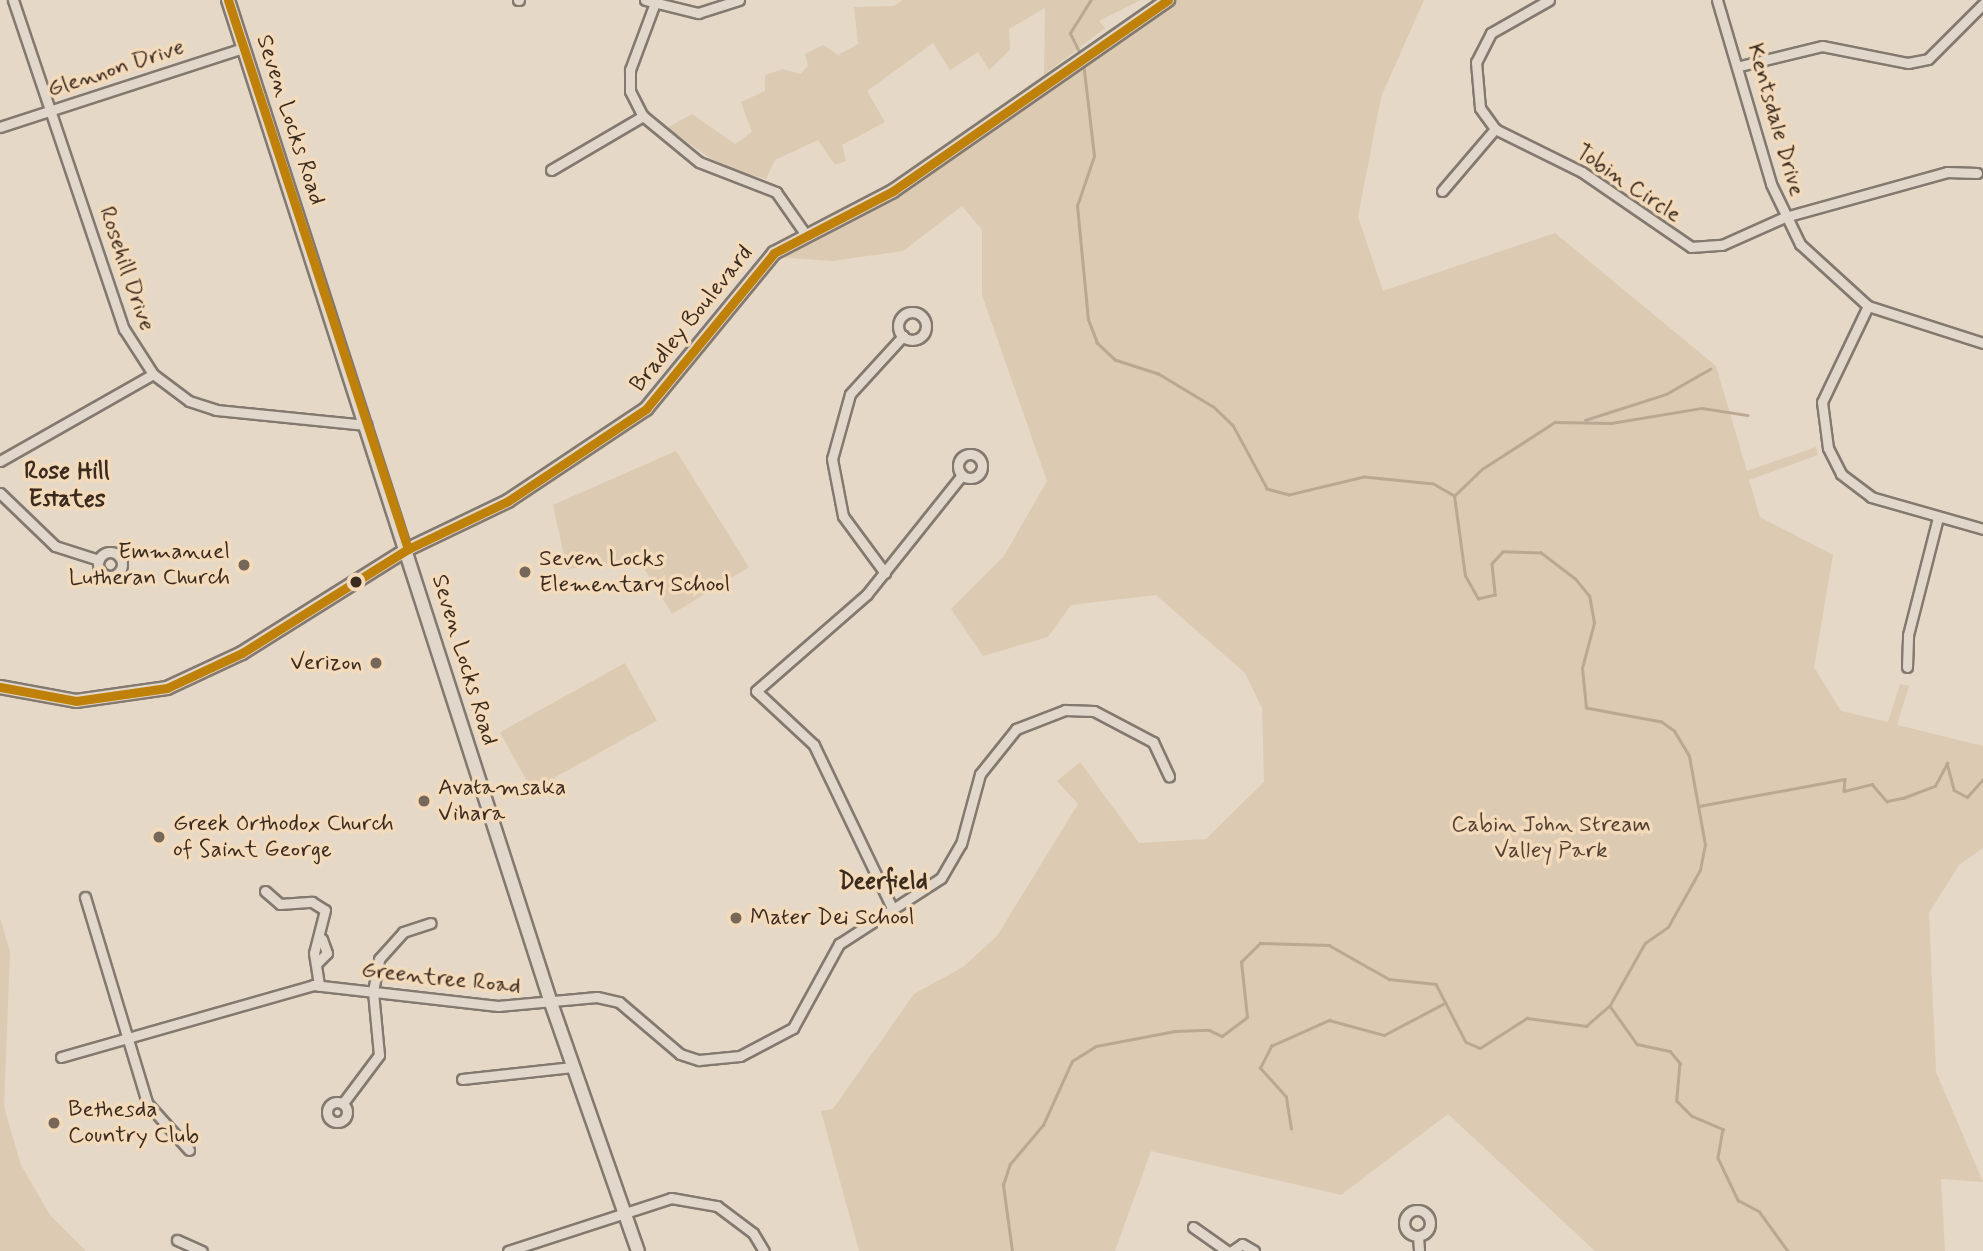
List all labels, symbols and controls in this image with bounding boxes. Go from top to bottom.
street label: Seven Locks Road [249,31,331,209]
street label: Glennon Drive [45,34,187,104]
street label: Kentsdale Drive [1740,41,1810,199]
street label: Tobin Circle [1570,139,1686,229]
street label: Rosehill Drive [92,204,160,334]
street label: Bradley Boulevard [627,243,757,395]
district label: Rose Hill Estates [25,458,109,514]
place label: Emmanuel Lutheran Church [63,538,230,592]
place label: Seven Locks Elementary School [539,545,730,599]
marker: Emmanuel Lutheran Church [236,557,252,573]
marker: Seven Locks Elementary School [517,564,533,580]
street label: Seven Locks Road [425,571,503,749]
unlabelled marker [349,575,363,589]
place label: Verizon [290,649,362,677]
marker: Verizon [368,655,384,671]
place label: Avatamsaka Vihara [438,774,566,828]
marker: Avatamsaka Vihara [416,793,432,809]
place label: Greek Orthodox Church of Saint George [173,810,401,864]
park label: Cabin John Stream Valley Park [1451,811,1651,865]
marker: Greek Orthodox Church of Saint George [151,829,167,845]
district label: Deerfield [838,868,928,896]
place label: Mater Dei School [750,904,915,932]
marker: Mater Dei School [728,910,744,926]
street label: Greentree Road [361,957,521,1001]
place label: Bethesda Country Club [68,1096,199,1150]
marker: Bethesda Country Club [46,1115,62,1131]

